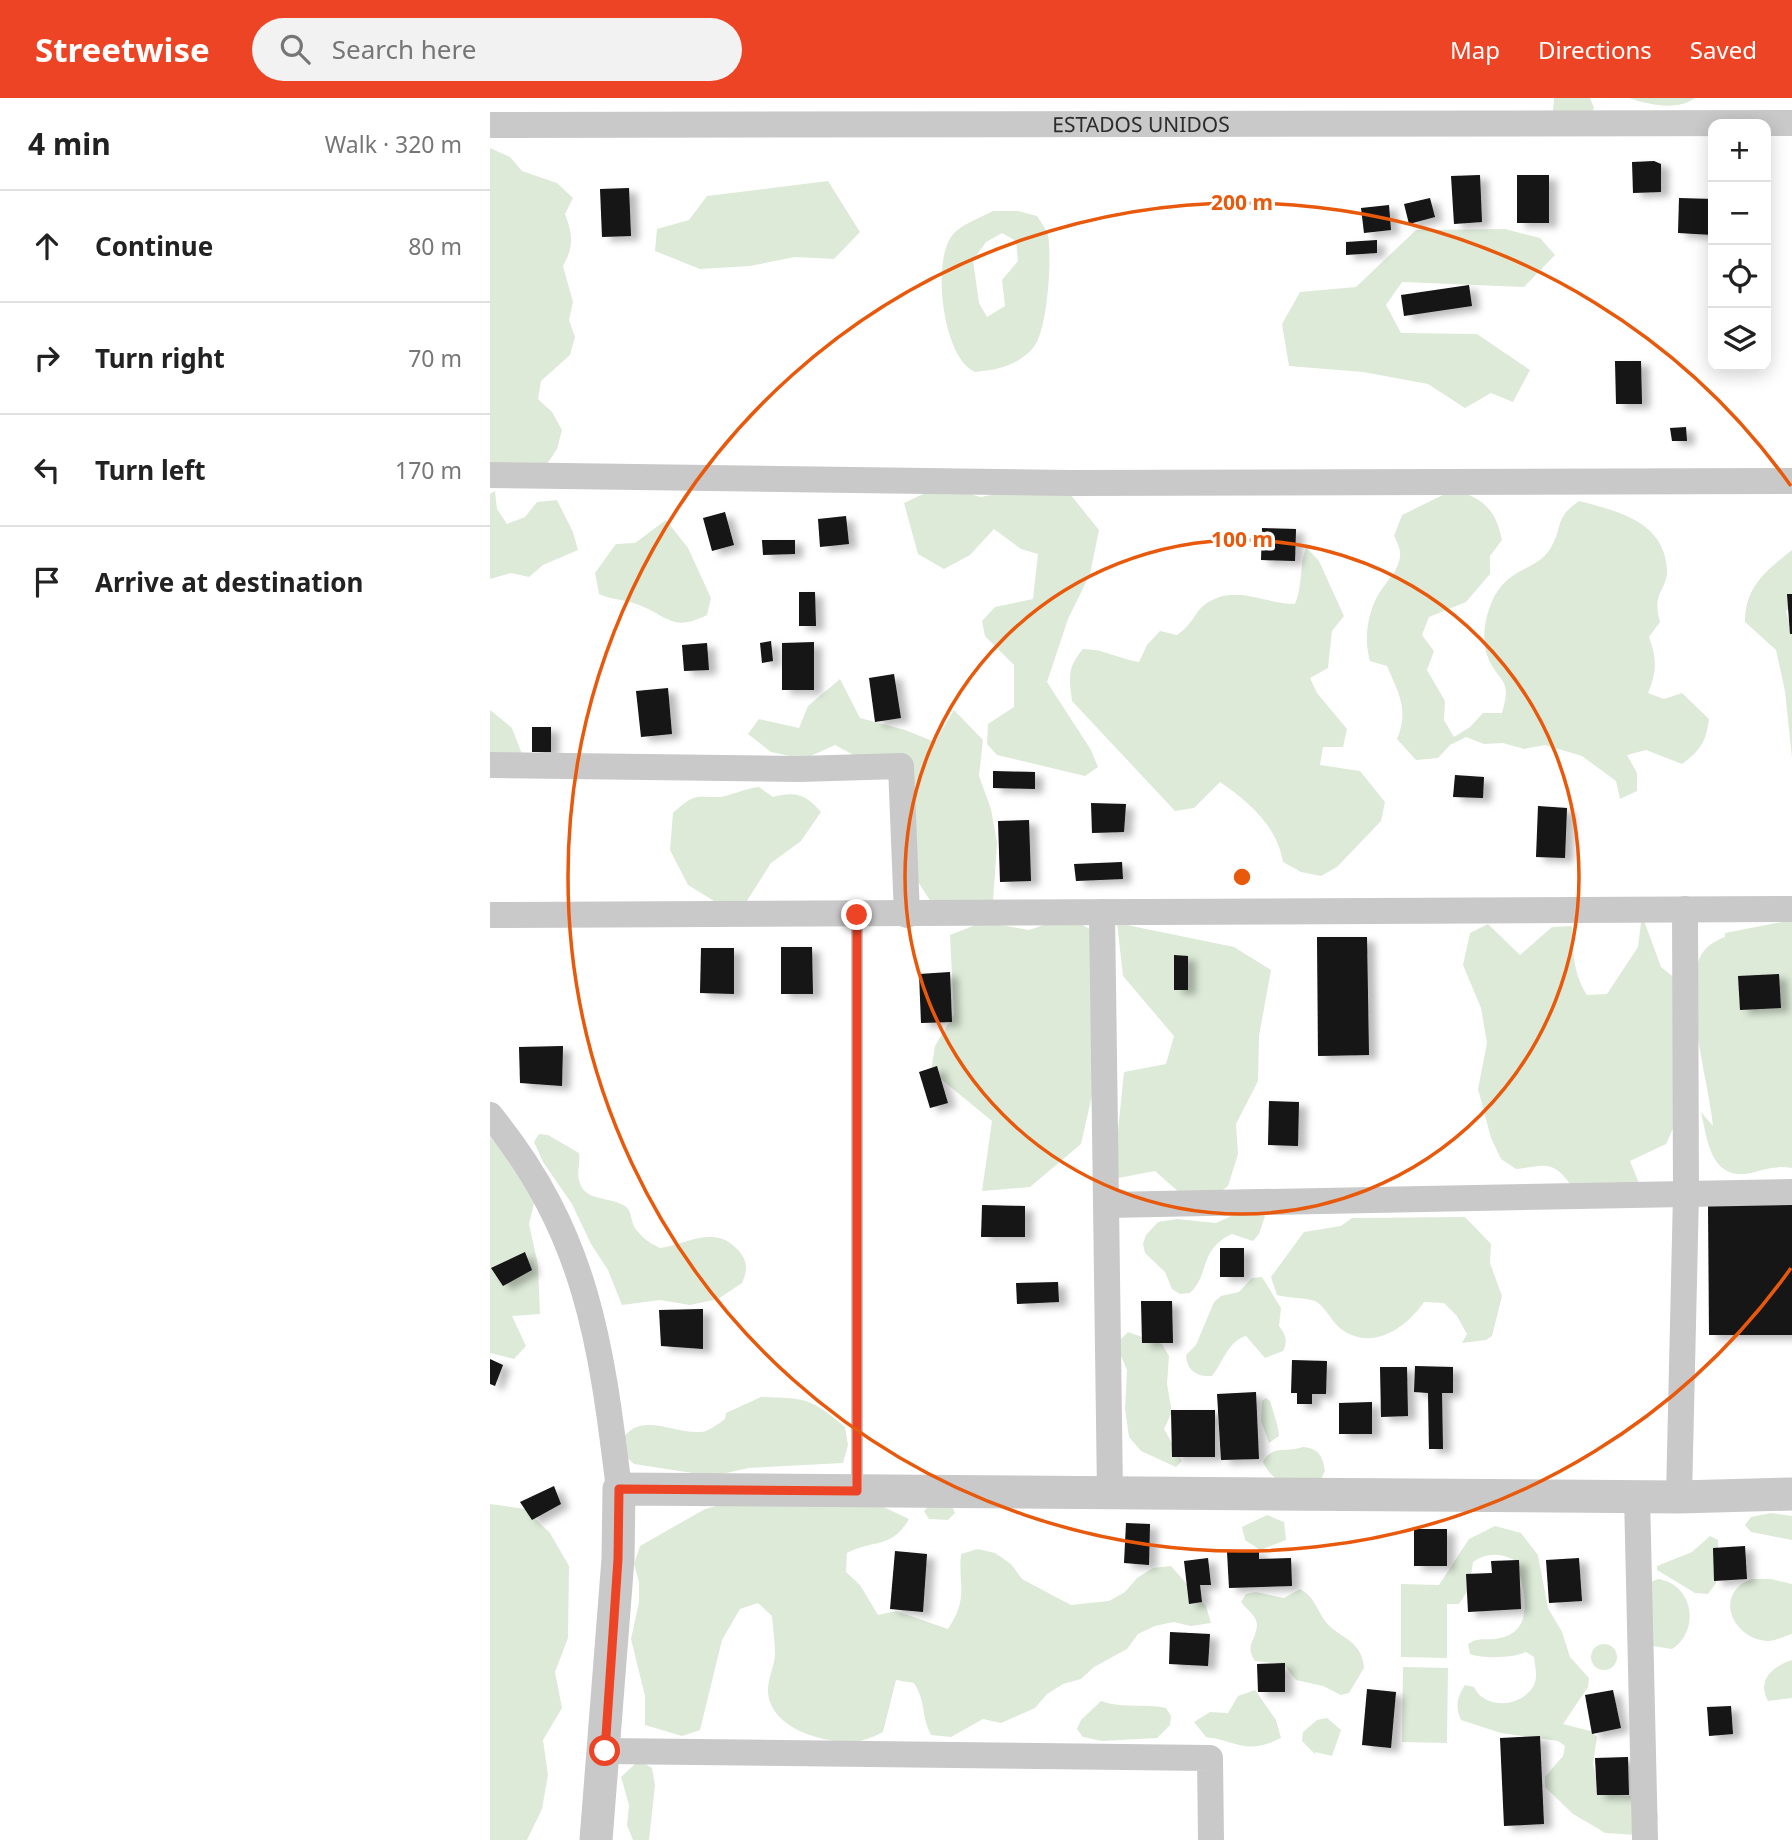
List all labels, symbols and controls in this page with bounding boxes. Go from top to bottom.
search box [252,18,742,81]
text: Streetwise [35,27,210,72]
icon: search [276,30,314,68]
text: Search here [332,31,476,67]
text: Map [1450,33,1500,66]
text: Directions [1538,33,1652,66]
text: Saved [1690,33,1757,66]
street label: ESTADOS UNIDOS [1052,110,1230,138]
map controls [1708,119,1771,371]
button: + [1708,119,1771,182]
text: 4 min [28,123,111,164]
text: Walk · 320 m [325,128,462,160]
button: − [1708,182,1771,245]
text: 200 m [1211,188,1273,216]
icon: ahead [28,227,66,265]
text: Continue [95,228,213,264]
text: 80 m [408,230,462,262]
button: locate [1708,245,1771,308]
button: layers [1708,308,1771,371]
icon: right [28,339,66,377]
text: Turn right [95,340,225,376]
text: 70 m [408,342,462,374]
icon: left [28,451,66,489]
text: Turn left [95,452,206,488]
text: 170 m [395,454,462,486]
text: 100 m [1211,525,1273,553]
icon: arrive [28,563,66,601]
text: Arrive at destination [95,564,364,600]
centre of rings [1230,865,1254,889]
route end [841,899,872,930]
route start [589,1735,620,1766]

